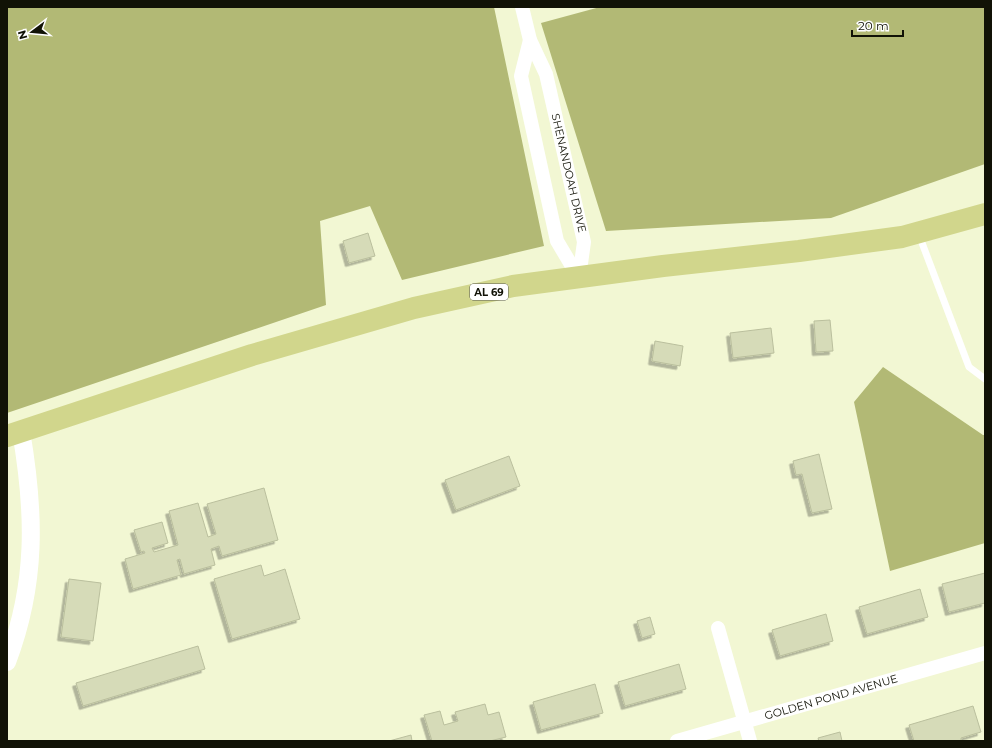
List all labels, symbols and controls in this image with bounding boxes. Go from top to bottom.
north arrow [12,12,52,52]
scale bar [852,12,903,38]
text: 20 m [858,18,889,33]
text: N [14,29,30,41]
street label: SHENANDOAH DRIVE [548,112,590,234]
road number: AL 69 [470,284,508,300]
street label: GOLDEN POND AVENUE [763,671,899,723]

